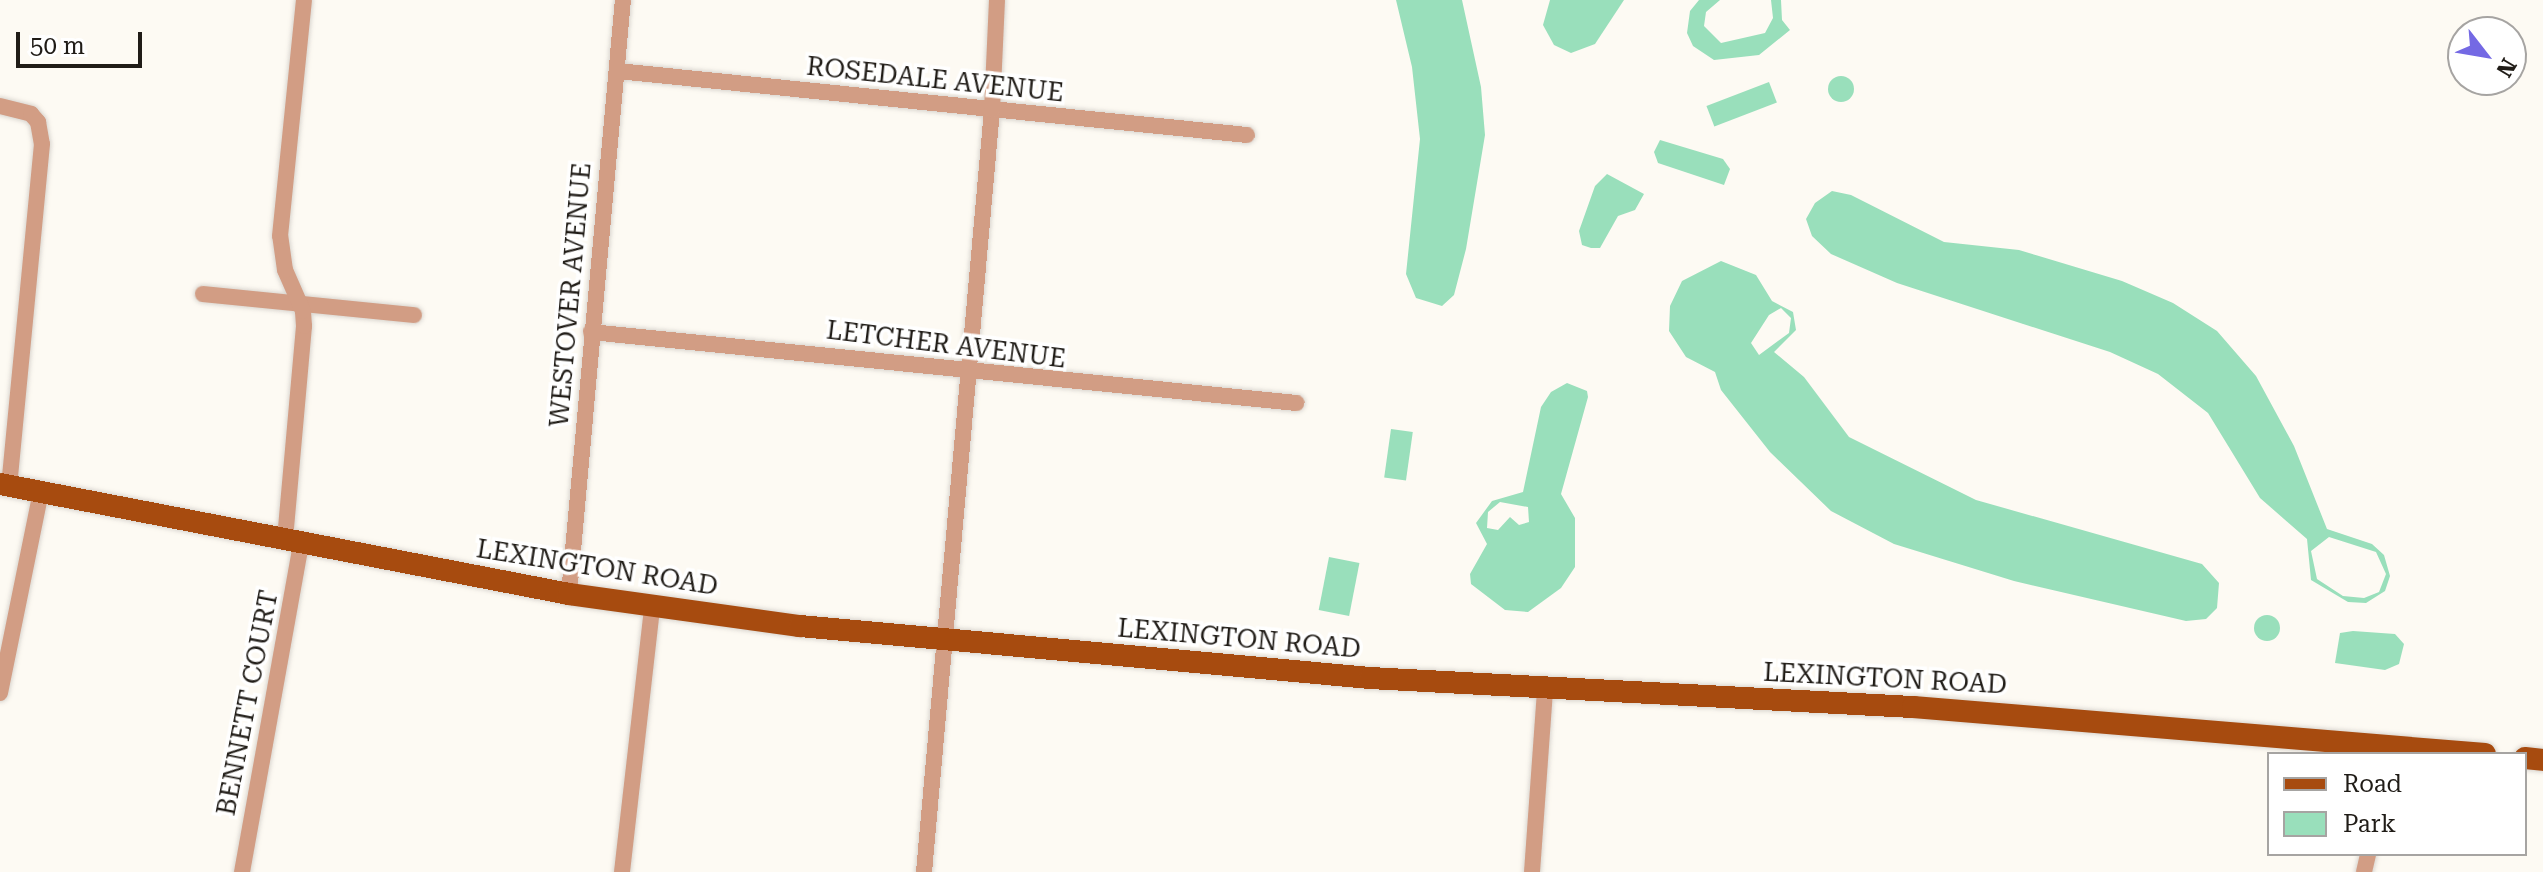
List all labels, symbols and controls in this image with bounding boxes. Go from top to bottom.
scale bar [20,16,146,66]
north arrow [2447,16,2527,96]
text: 50 m [30,32,85,60]
street label: ROSEDALE AVENUE [805,51,1065,109]
text: N [2491,54,2521,81]
street label: WESTOVER AVENUE [544,161,598,429]
street label: LETCHER AVENUE [825,315,1067,375]
street label: LEXINGTON ROAD [474,534,720,602]
street label: BENNETT COURT [211,588,285,818]
street label: LEXINGTON ROAD [1116,613,1362,665]
street label: LEXINGTON ROAD [1762,657,2008,701]
legend [2267,752,2527,856]
text: Road [2343,770,2402,798]
text: Park [2343,810,2396,838]

